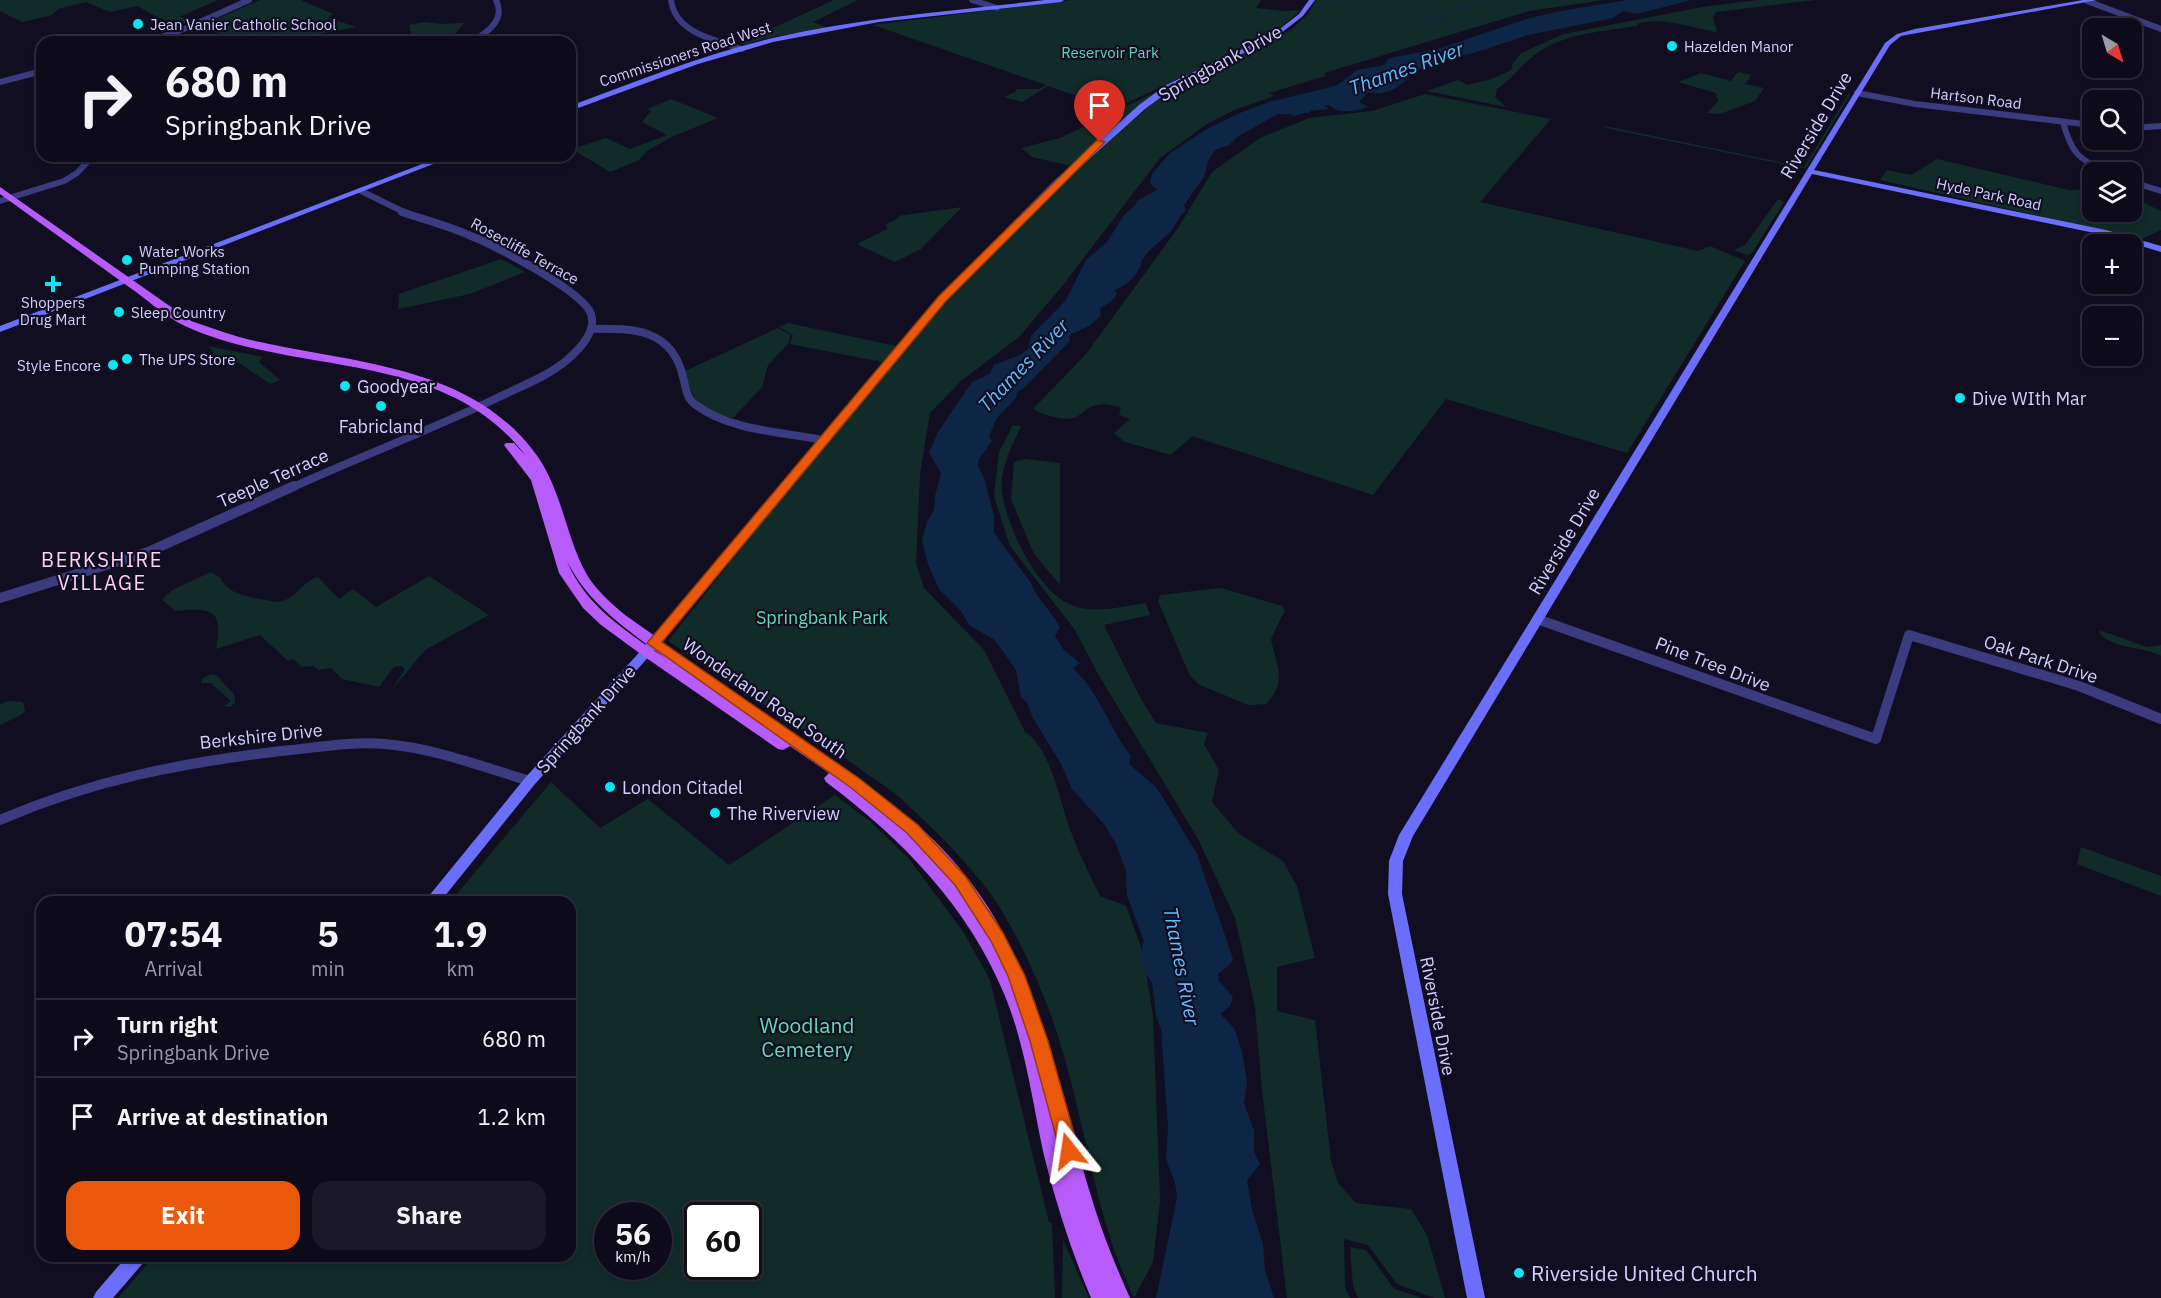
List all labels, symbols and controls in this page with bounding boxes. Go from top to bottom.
place label: Jean Vanier Catholic School [150,15,336,34]
marker: Jean Vanier Catholic School [131,17,145,31]
street label: Commissioners Road West [597,17,773,91]
north arrow [2082,18,2142,78]
map controls [2082,18,2142,366]
street label: Springbank Drive [1154,20,1286,106]
water label: Thames River [1345,35,1468,101]
place label: Hazelden Manor [1684,37,1794,56]
marker: Hazelden Manor [1665,39,1679,53]
park label: Reservoir Park [1061,43,1159,62]
text: 680 m [165,54,288,109]
icon: right [66,60,144,138]
street label: Riverside Drive [1775,67,1857,183]
pin [1074,80,1125,142]
street label: Hartson Road [1929,83,2023,113]
icon: arrive [1083,89,1116,122]
button: search [2082,90,2142,150]
text: Springbank Drive [165,107,371,142]
button: layers [2082,162,2142,222]
street label: Hyde Park Road [1935,174,2043,214]
street label: Rosecliffe Terrace [468,213,582,289]
button: + [2082,234,2142,294]
place label: Water Works Pumping Station [139,242,250,278]
marker: Water Works Pumping Station [120,253,134,267]
marker: Shoppers Drug Mart [46,277,60,291]
place label: Shoppers Drug Mart [20,293,86,329]
place label: Sleep Country [131,303,226,322]
marker: Sleep Country [112,305,126,319]
button: − [2082,306,2142,366]
water label: Thames River [972,312,1075,418]
place label: The UPS Store [139,350,235,369]
marker: The UPS Store [120,352,134,366]
place label: Style Encore [17,356,101,375]
marker: Style Encore [106,358,120,372]
place label: Goodyear [357,375,435,398]
marker: Goodyear [338,379,352,393]
place label: Dive WIth Mar [1972,387,2087,410]
marker: Dive WIth Mar [1953,391,1967,405]
marker: Fabricland [374,399,388,413]
place label: Fabricland [339,415,423,438]
street label: Teeple Terrace [214,443,332,513]
street label: Riverside Drive [1523,483,1605,599]
district label: BERKSHIRE VILLAGE [41,546,163,596]
park label: Springbank Park [756,606,889,629]
street label: Oak Park Drive [1981,630,2101,688]
street label: Pine Tree Drive [1652,631,1774,697]
street label: Wonderland Road South [678,633,852,763]
street label: Springbank Drive [531,660,641,778]
street label: Berkshire Drive [198,718,324,754]
place label: London Citadel [622,776,743,799]
marker: London Citadel [603,780,617,794]
place label: The Riverview [727,802,840,825]
marker: The Riverview [708,806,722,820]
water label: Thames River [1157,904,1207,1028]
text: 07:54 [124,910,223,957]
text: 5 [317,910,339,957]
text: 1.9 [433,910,488,957]
street label: Riverside Drive [1415,954,1461,1078]
text: Arrival [144,955,203,982]
text: min [311,955,345,982]
text: km [446,955,474,982]
text: Turn right [117,1010,218,1039]
park label: Woodland Cemetery [759,1011,855,1063]
icon: right [66,1022,99,1055]
text: 680 m [482,1024,546,1053]
text: Springbank Drive [117,1039,270,1066]
icon: arrive [66,1100,99,1133]
text: Arrive at destination [117,1102,328,1131]
text: 1.2 km [478,1102,546,1131]
position arrow [1037,1119,1101,1183]
button: Exit [66,1181,300,1250]
button: Share [312,1181,546,1250]
speed limit sign: 60 [684,1202,762,1280]
text: 56 [615,1214,651,1253]
text: km/h [615,1247,651,1266]
place label: Riverside United Church [1531,1259,1758,1287]
marker: Riverside United Church [1512,1266,1526,1280]

